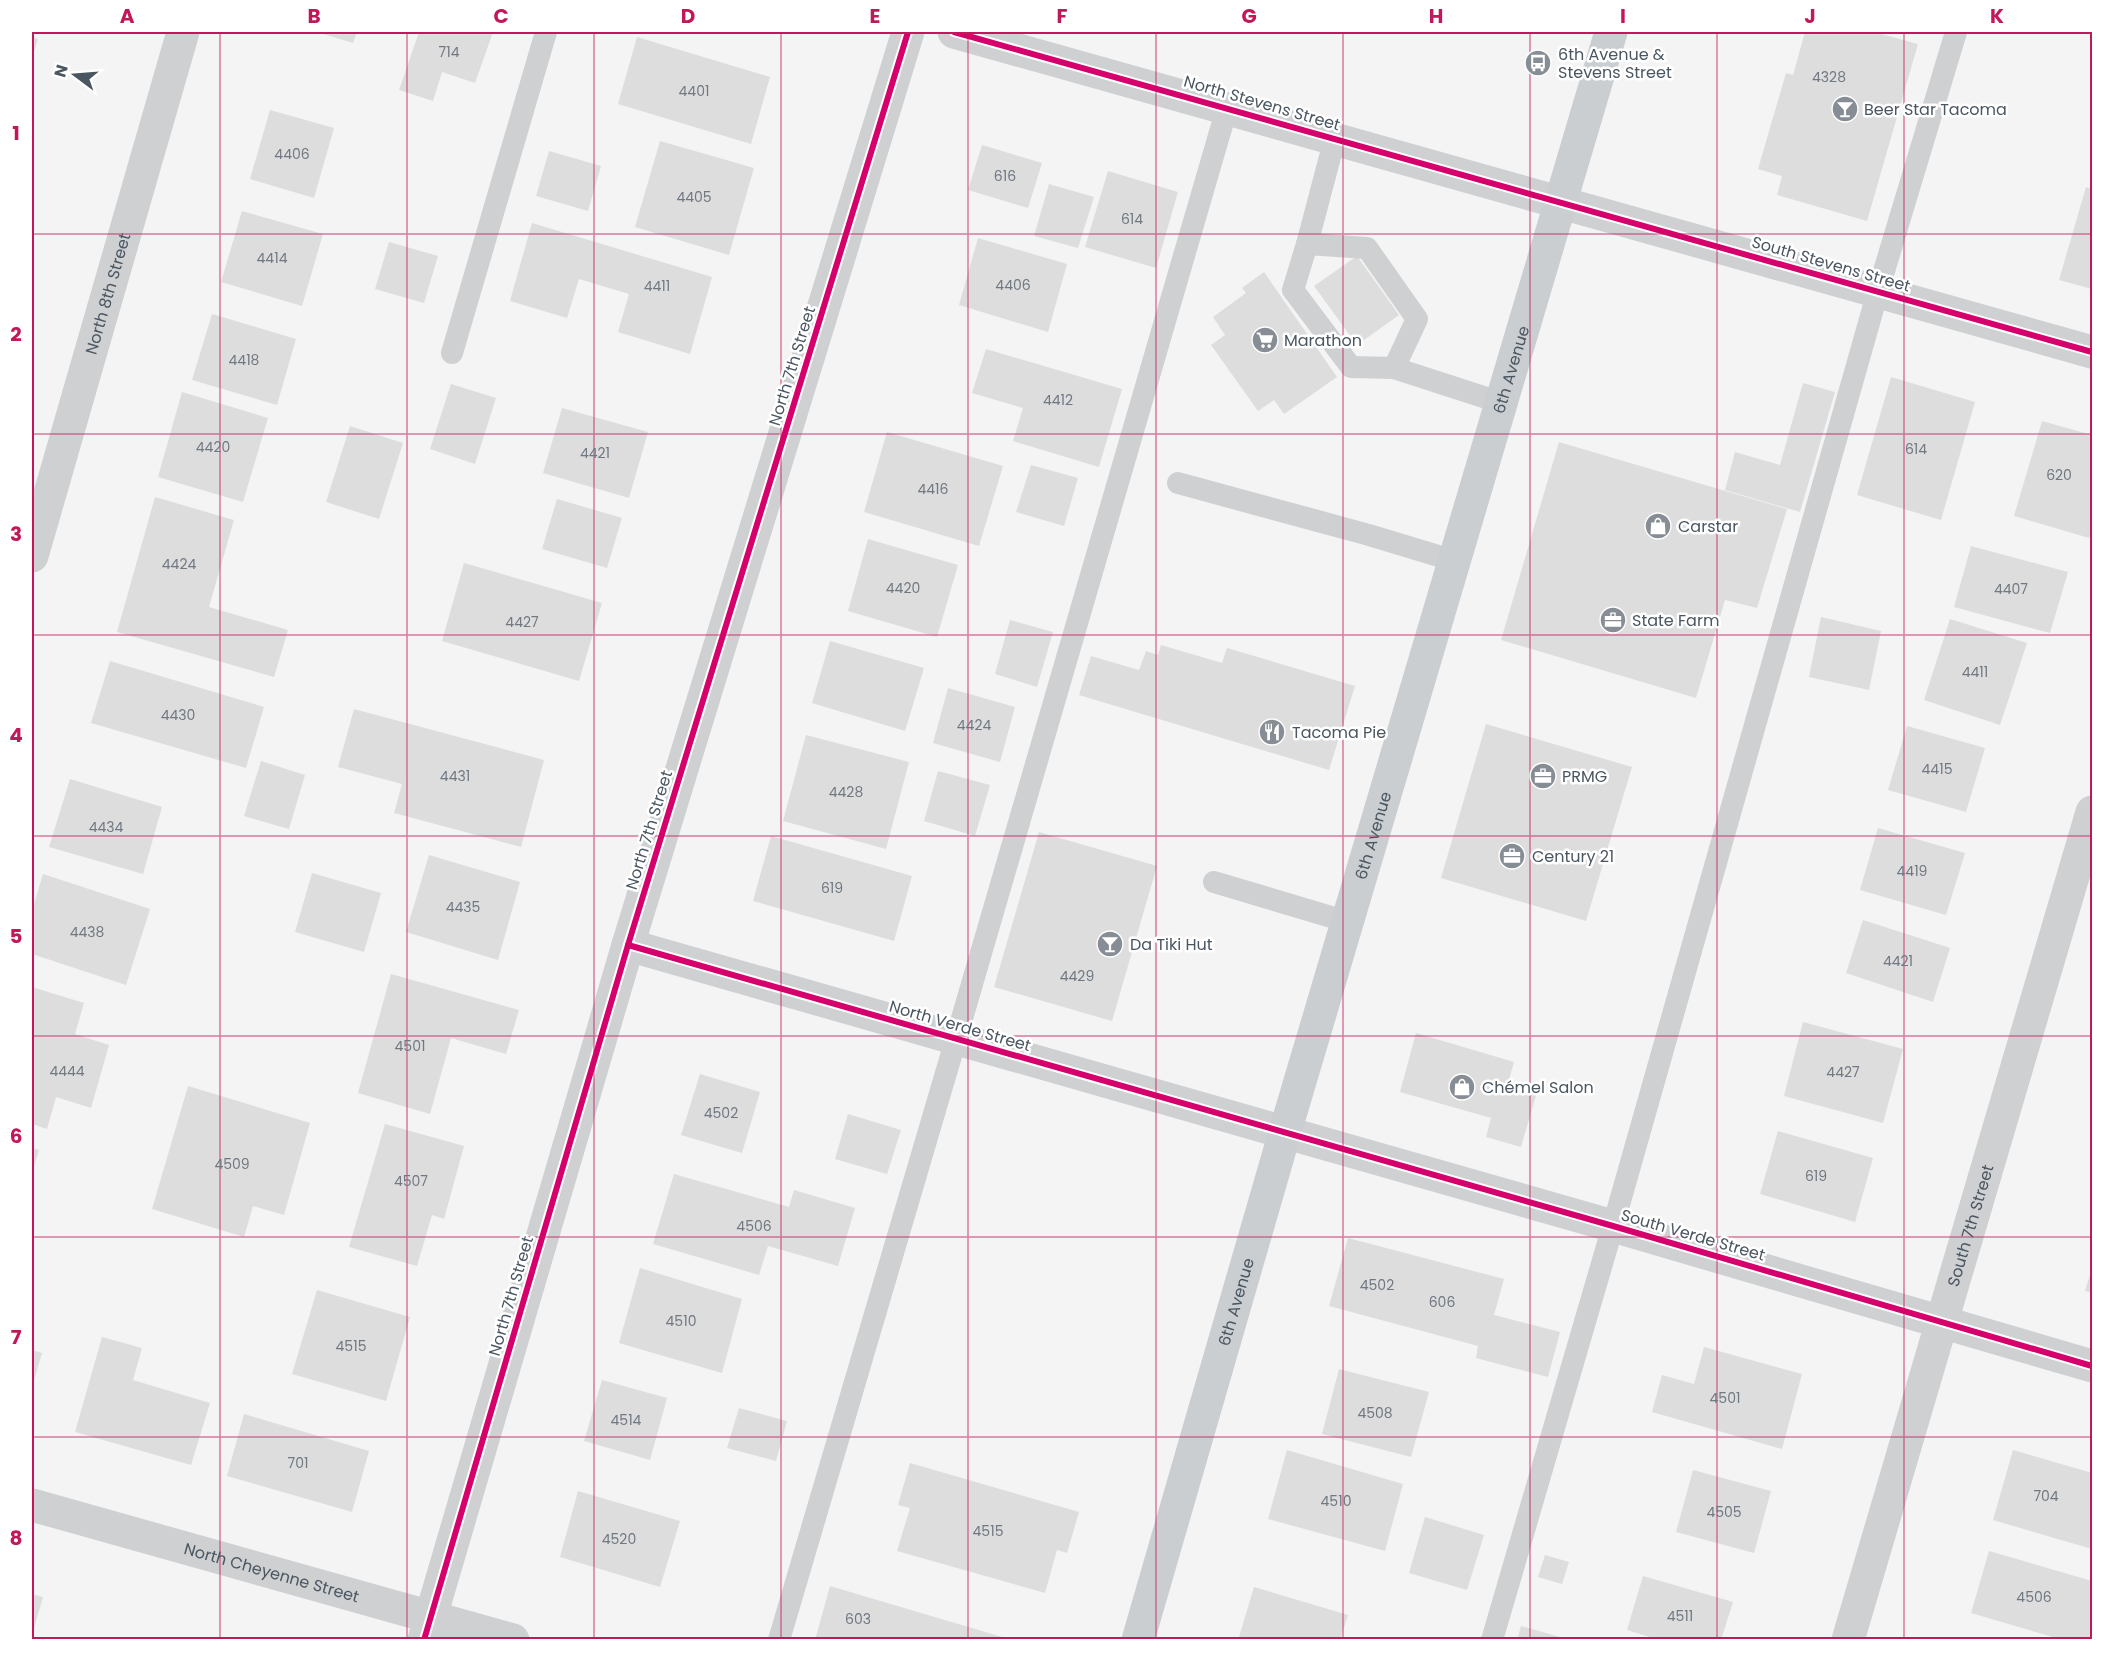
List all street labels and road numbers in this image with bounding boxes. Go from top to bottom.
street label: North Stevens Street [1181,70,1343,136]
street label: North 8th Street [79,230,136,357]
street label: South Stevens Street [1749,230,1913,298]
street label: North 7th Street [763,303,821,429]
street label: 6th Avenue [1487,323,1535,416]
street label: North 7th Street [620,767,678,893]
street label: 6th Avenue [1349,789,1397,882]
street label: North Verde Street [886,995,1034,1057]
street label: South 7th Street [1941,1162,1999,1289]
street label: South Verde Street [1618,1203,1768,1267]
street label: North 7th Street [483,1233,539,1359]
street label: 6th Avenue [1212,1255,1260,1349]
street label: North Cheyenne Street [182,1537,362,1608]

